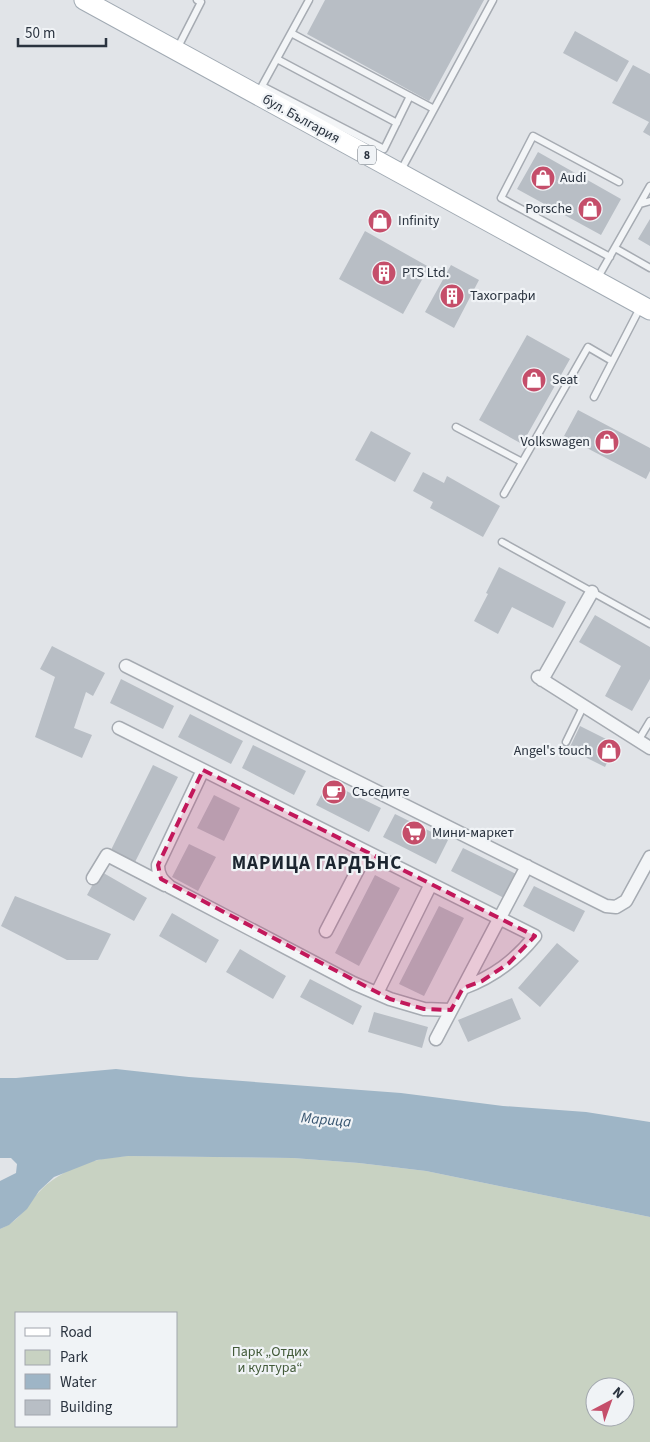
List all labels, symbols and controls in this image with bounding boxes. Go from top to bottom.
scale bar [18,15,105,47]
text: 50 m [25,23,55,44]
street label: бул. България [259,89,343,149]
road number: 8 [358,146,376,164]
shop icon: Audi [530,165,556,191]
place label: Audi [560,168,586,188]
shop icon: Porsche [577,196,603,222]
place label: Porsche [525,199,572,219]
shop icon: Infinity [367,208,393,234]
place label: Infinity [398,211,440,231]
building icon: PTS Ltd. [371,260,397,286]
place label: PTS Ltd. [402,263,449,283]
building icon: Тахографи [439,283,465,309]
place label: Тахографи [470,286,536,306]
shop icon: Seat [521,367,547,393]
place label: Seat [552,370,578,390]
shop icon: Volkswagen [594,429,620,455]
place label: Volkswagen [521,432,590,452]
shop icon: Angel's touch [596,738,622,764]
place label: Angel's touch [514,741,592,761]
cafe icon: Съседите [321,779,347,805]
place label: Съседите [352,782,410,802]
supermarket icon: Мини-маркет [401,820,427,846]
place label: Мини-маркет [432,823,514,843]
district label: МАРИЦА ГАРДЪНС [232,850,402,877]
water label: Марица [300,1107,352,1133]
legend [15,1312,178,1427]
text: Road [60,1322,92,1343]
park label: Парк „Отдих и култура“ [232,1342,309,1378]
text: Park [60,1347,89,1368]
text: Water [60,1372,97,1393]
north arrow [585,1377,635,1427]
text: N [608,1382,628,1404]
text: Building [60,1397,113,1418]

